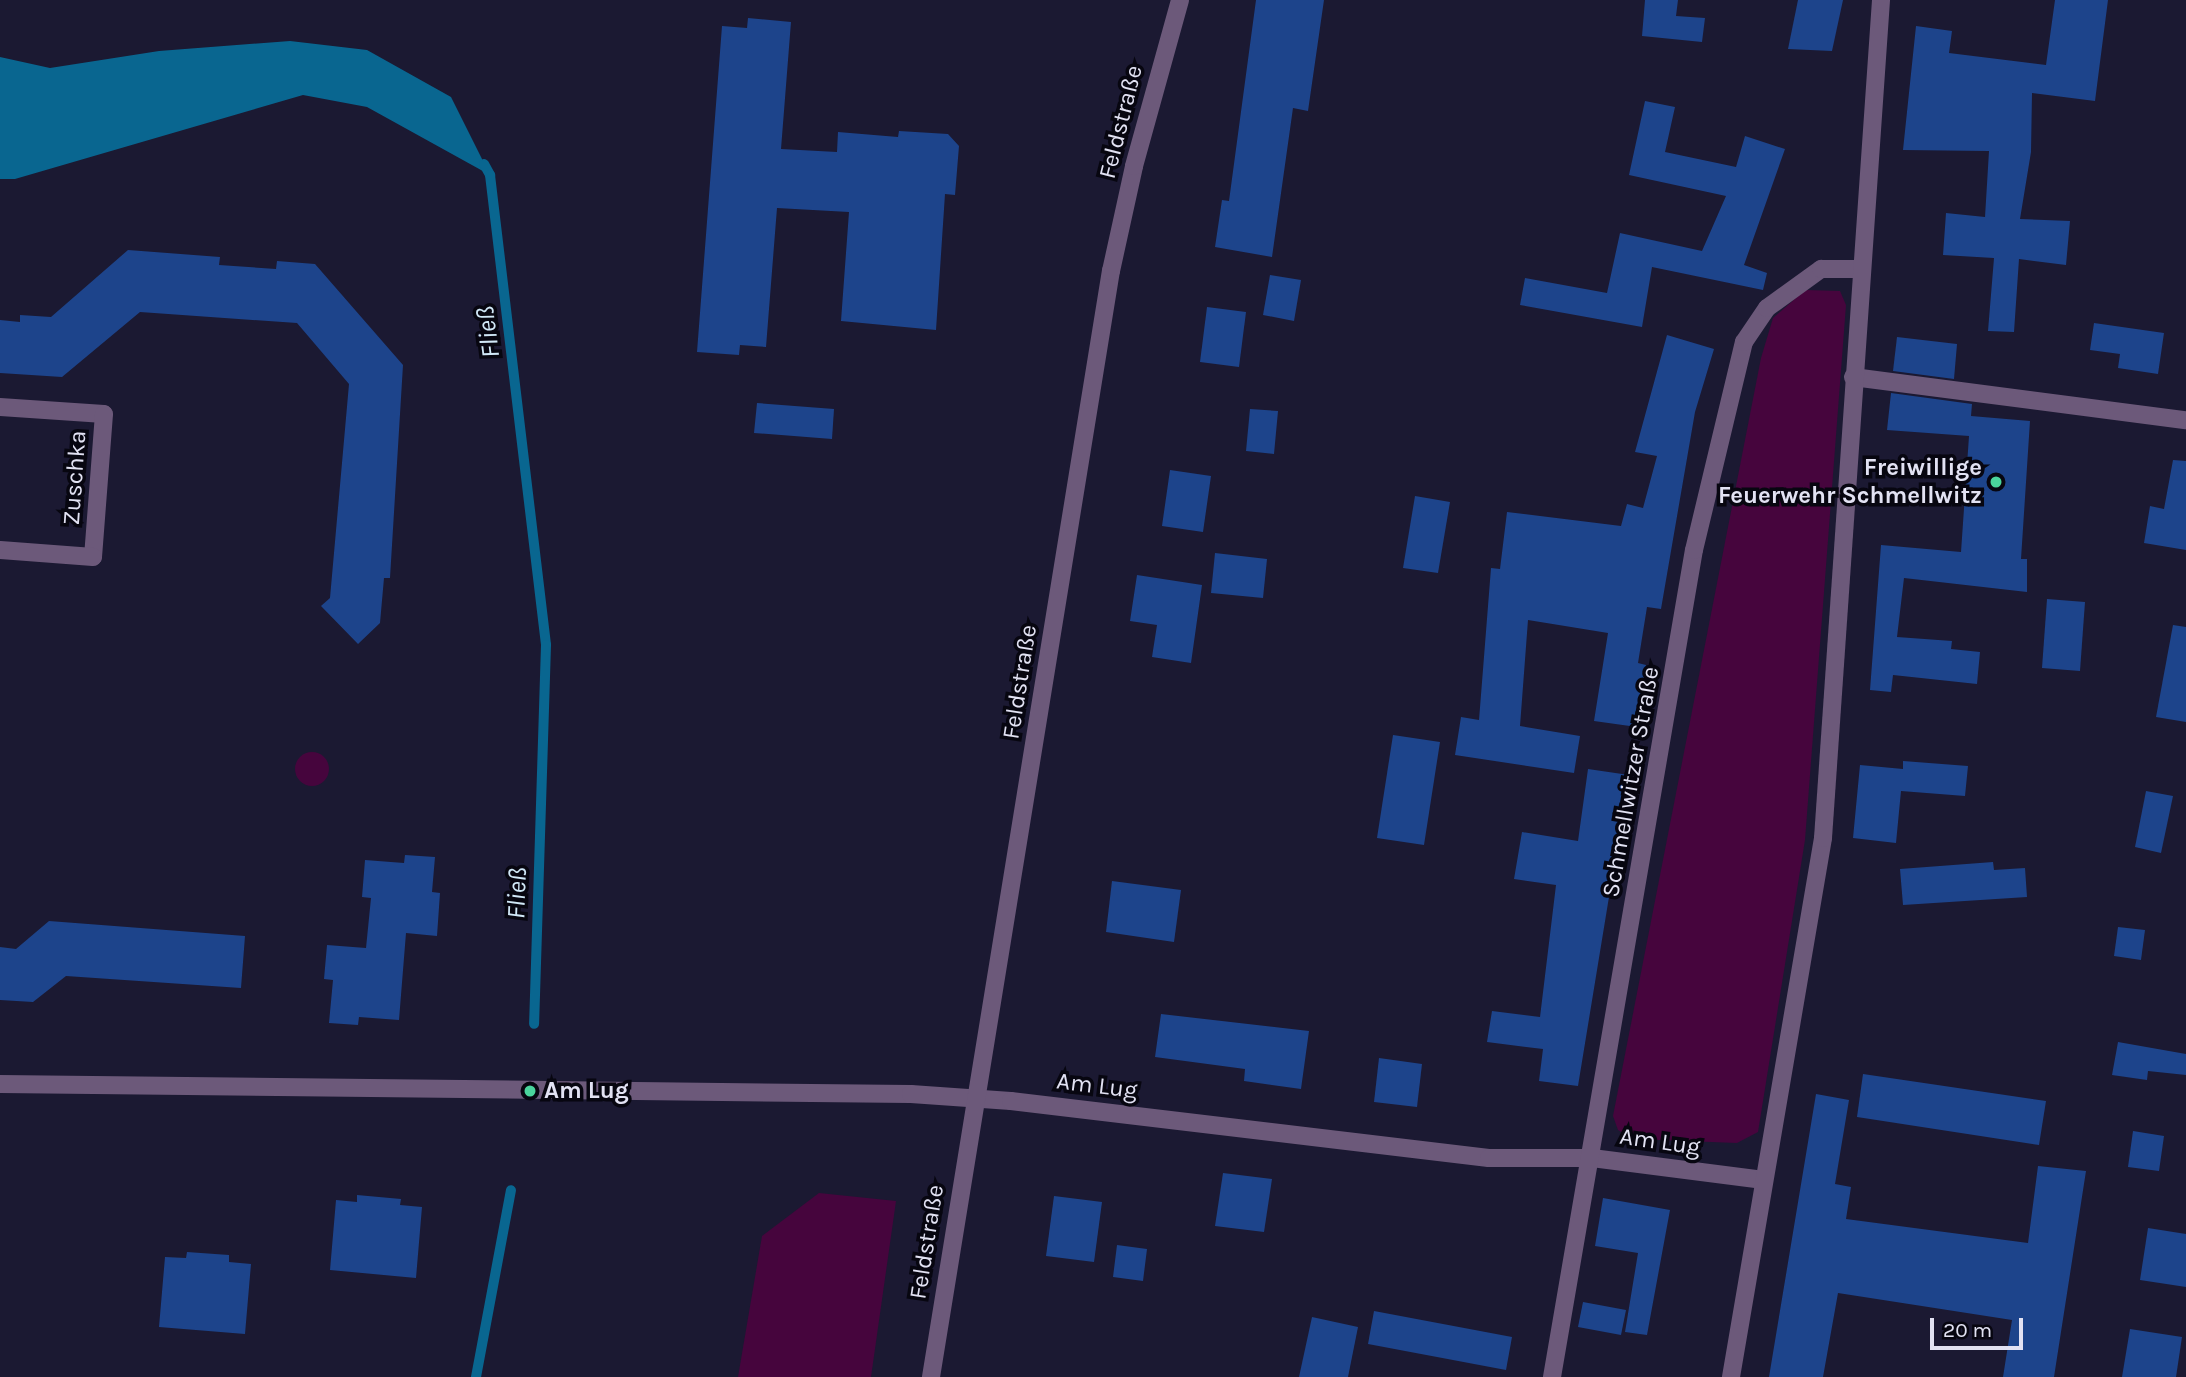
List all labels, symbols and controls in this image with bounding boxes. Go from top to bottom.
street label: Feldstraße [1093,62,1149,182]
water label: Fließ [469,304,507,360]
street label: Zuschka [57,430,93,526]
place label: Freiwillige Feuerwehr Schmellwitz [1718,454,1982,510]
marker: Freiwillige Feuerwehr Schmellwitz [1988,474,2004,490]
street label: Feldstraße [997,623,1043,741]
street label: Schmellwitzer Straße [1597,664,1665,900]
water label: Fließ [500,866,534,920]
street label: Am Lug [1055,1067,1139,1105]
place label: Am Lug [544,1077,629,1105]
marker: Am Lug [522,1083,538,1099]
street label: Am Lug [1618,1122,1702,1162]
street label: Feldstraße [904,1183,950,1301]
scale bar [1934,1304,2027,1348]
text: 20 m [1943,1318,1992,1342]

